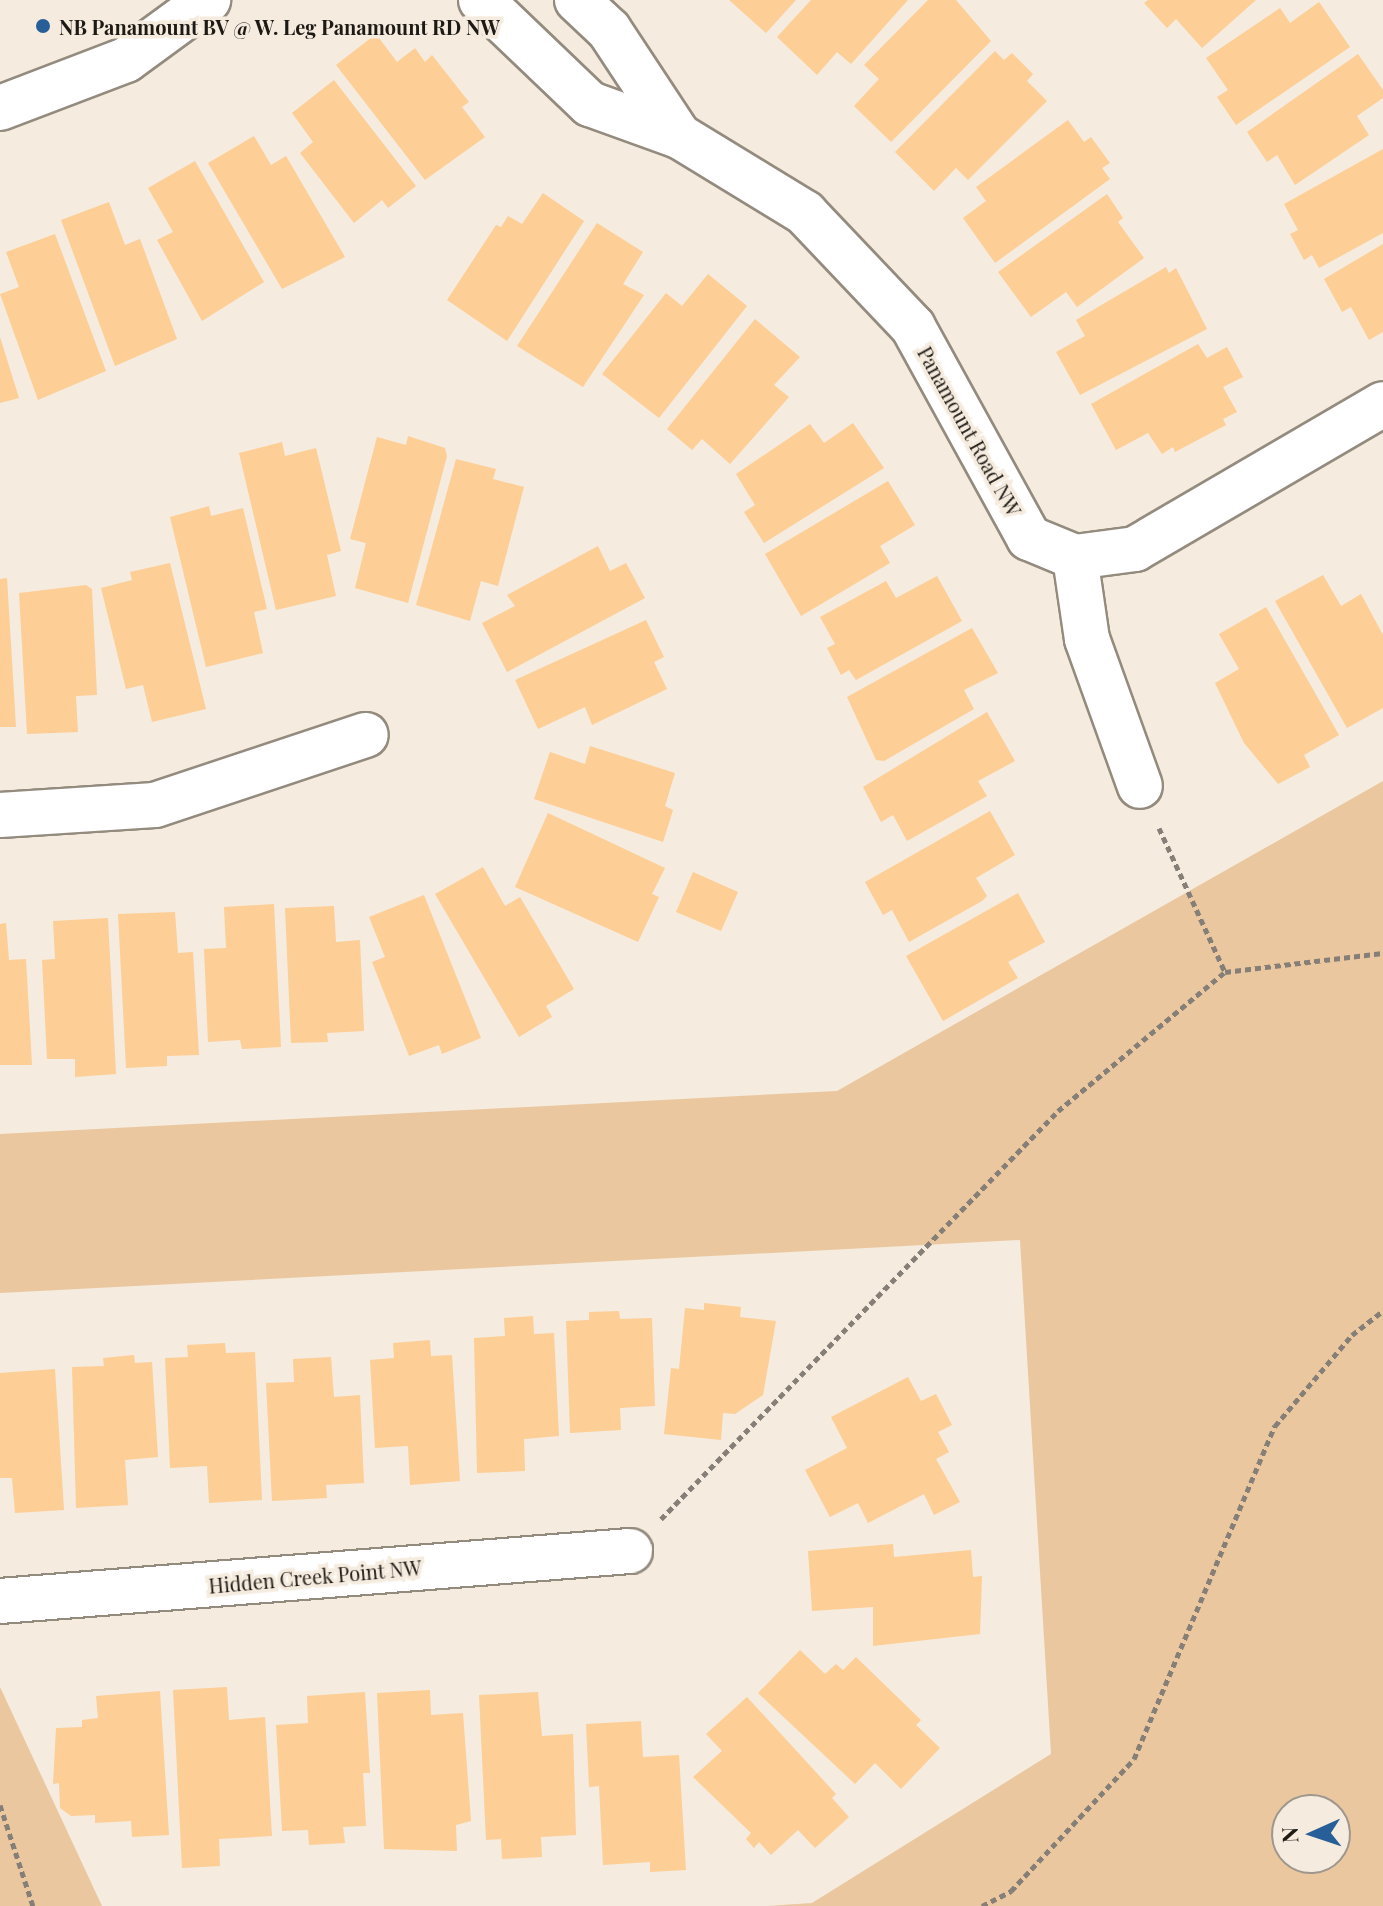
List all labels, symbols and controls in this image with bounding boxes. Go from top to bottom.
place label: NB Panamount BV @ W. Leg Panamount RD NW [59,14,501,38]
marker: NB Panamount BV @ W. Leg Panamount RD NW [34,17,52,35]
street label: Panamount Road NW [913,342,1027,520]
street label: Hidden Creek Point NW [207,1555,423,1597]
north arrow [1271,1794,1351,1874]
text: N [1274,1826,1304,1844]

